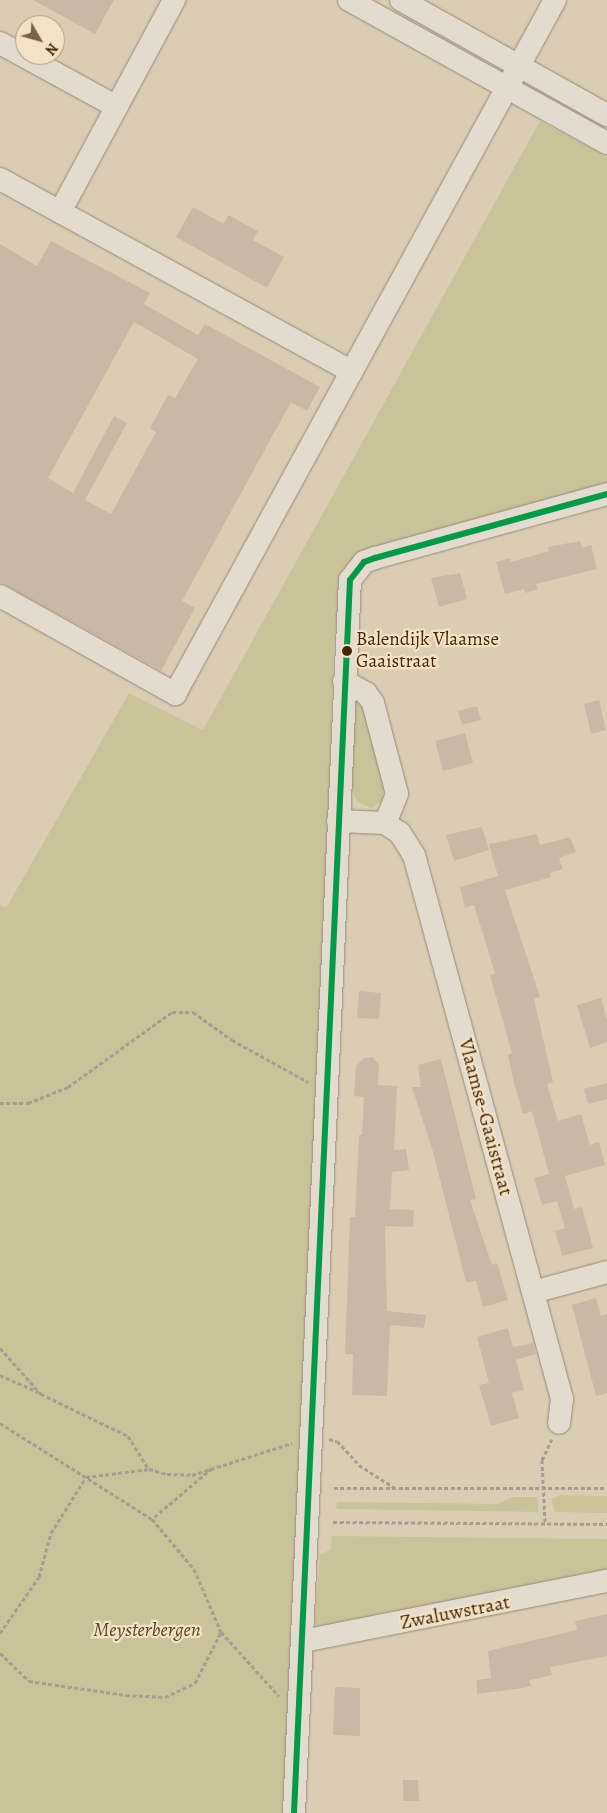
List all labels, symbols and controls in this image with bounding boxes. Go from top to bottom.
north arrow [15,15,65,65]
text: N [41,39,62,59]
place label: Balendijk Vlaamse Gaaistraat [356,629,499,673]
marker: Balendijk Vlaamse Gaaistraat [342,646,352,656]
street label: Vlaamse-Gaaistraat [454,1036,518,1198]
street label: Zwaluwstraat [398,1590,512,1634]
park label: Meysterbergen [93,1617,201,1641]

